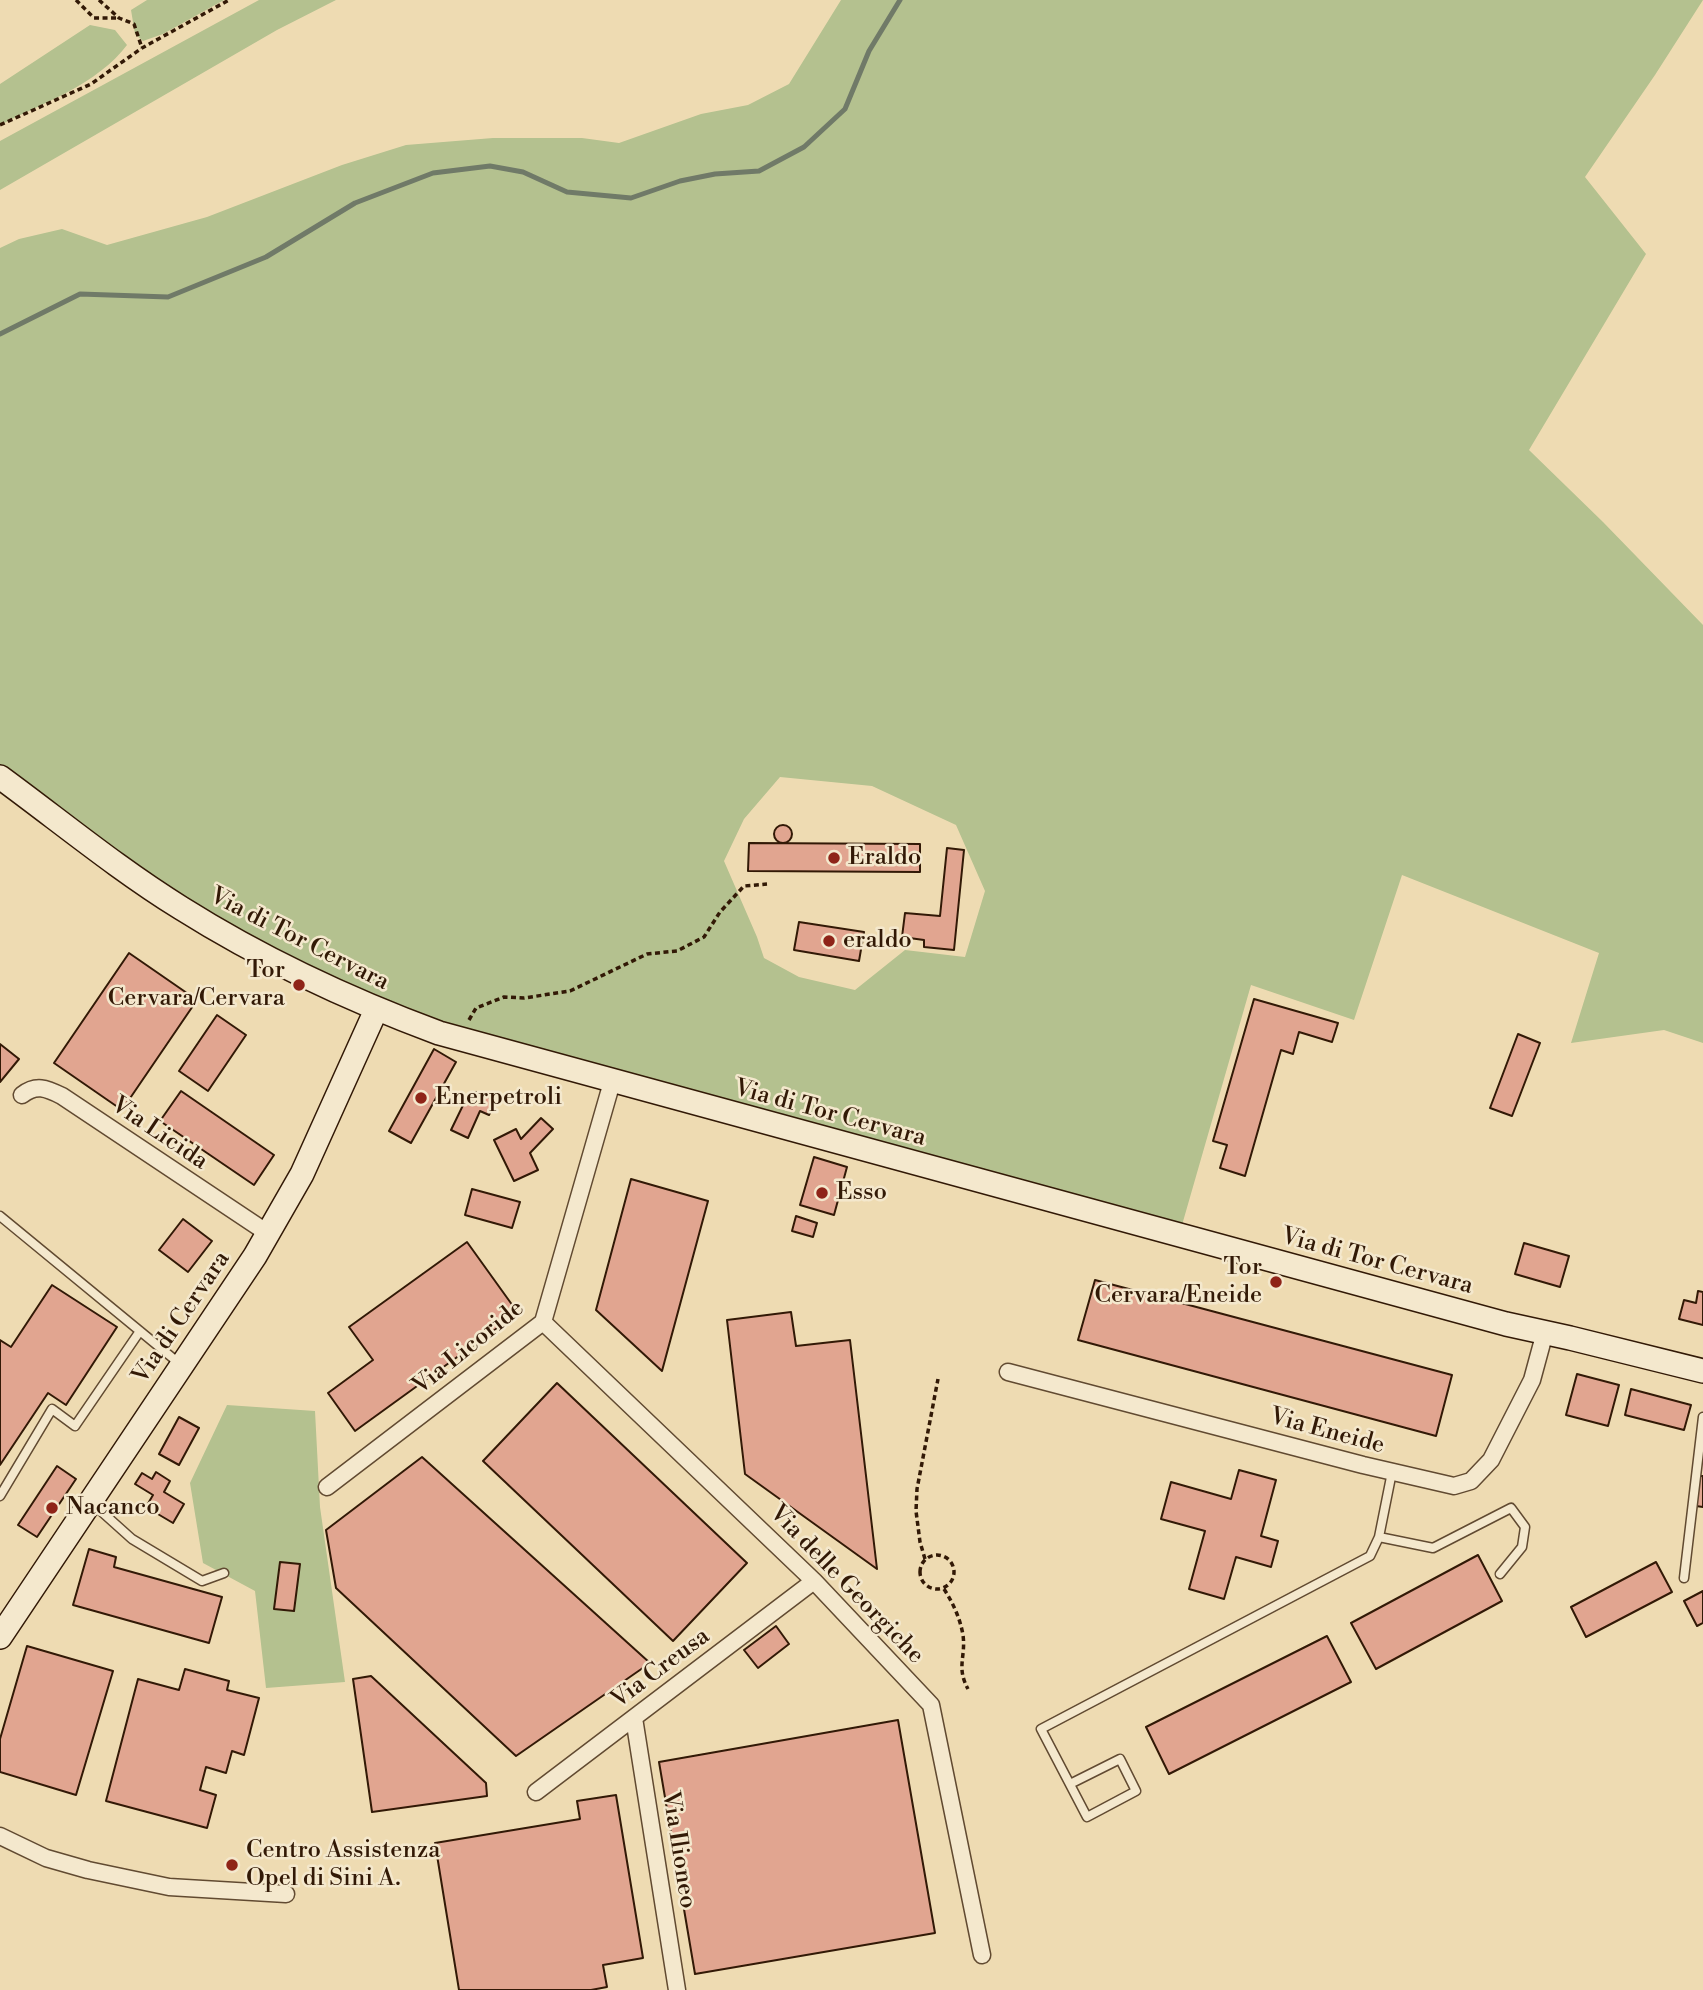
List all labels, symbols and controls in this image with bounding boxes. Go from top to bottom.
place label: Eraldo [848,844,921,872]
marker: Eraldo [826,850,842,866]
street label: Via di Tor Cervara [205,882,393,998]
place label: eraldo [843,927,912,955]
marker: eraldo [821,933,837,949]
place label: Tor Cervara/Cervara [108,957,285,1013]
marker: Tor Cervara/Cervara [291,977,307,993]
street label: Via di Tor Cervara [731,1075,929,1153]
place label: Enerpetroli [435,1084,562,1112]
marker: Enerpetroli [413,1090,429,1106]
street label: Via Licida [105,1091,213,1177]
place label: Esso [836,1179,887,1207]
marker: Esso [814,1185,830,1201]
street label: Via di Tor Cervara [1278,1223,1476,1301]
street label: Via di Cervara [127,1246,237,1390]
place label: Tor Cervara/Eneide [1094,1254,1262,1310]
marker: Tor Cervara/Eneide [1268,1274,1284,1290]
street label: Via Licoride [408,1294,530,1402]
street label: Via Eneide [1267,1403,1387,1461]
place label: Nacanco [66,1494,160,1522]
street label: Via delle Georgiche [763,1499,929,1671]
marker: Nacanco [44,1500,60,1516]
street label: Via Creusa [606,1623,716,1715]
street label: Via Ilioneo [655,1789,701,1911]
place label: Centro Assistenza Opel di Sini A. [246,1837,440,1893]
marker: Centro Assistenza Opel di Sini A. [224,1857,240,1873]

